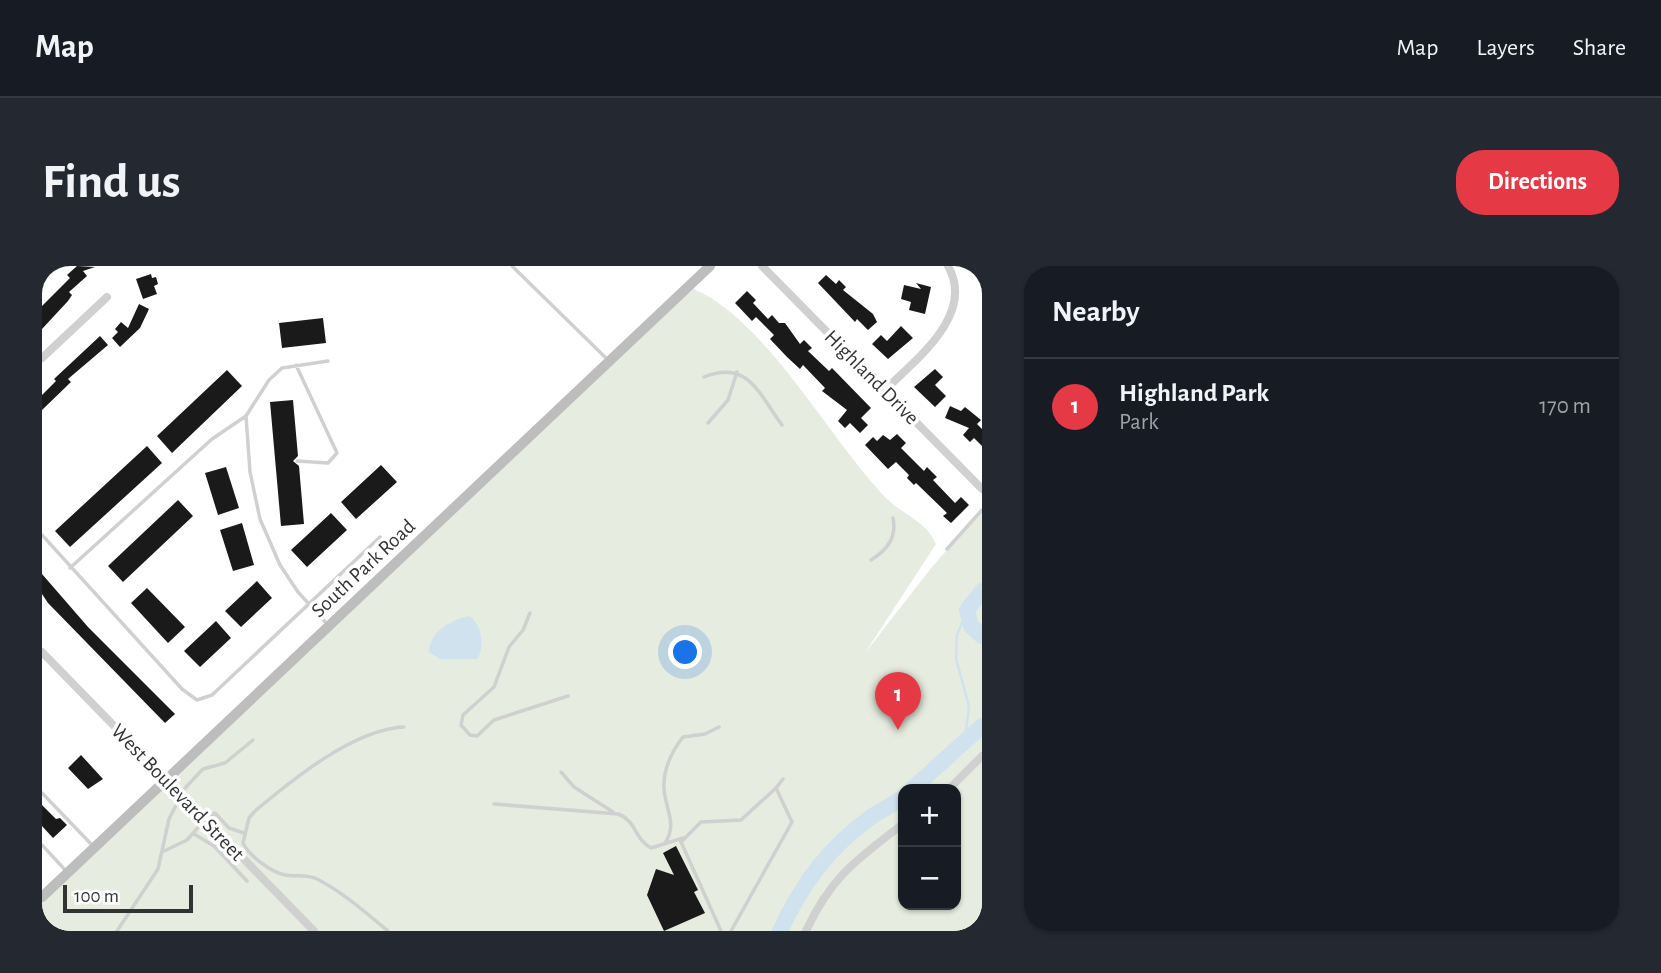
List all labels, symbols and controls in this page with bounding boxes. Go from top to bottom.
text: Map [35,31,94,64]
text: Map [1396,36,1438,60]
text: Layers [1476,36,1535,60]
text: Share [1573,36,1626,60]
button: Directions [1456,150,1619,215]
text: Find us [42,158,181,207]
text: Nearby [1052,297,1140,327]
street label: Highland Drive [820,326,923,429]
text: Highland Park [1119,380,1269,406]
text: 1 [1071,395,1079,418]
text: 170 m [1539,395,1591,418]
text: Park [1119,411,1159,434]
street label: South Park Road [308,515,419,621]
your location [668,635,702,669]
pin: 1 [875,672,921,730]
street label: West Boulevard Street [107,720,248,865]
map controls [898,784,961,910]
button: + [898,784,961,847]
button: − [898,847,961,910]
scale bar [63,882,192,914]
text: 100 m [74,887,119,906]

